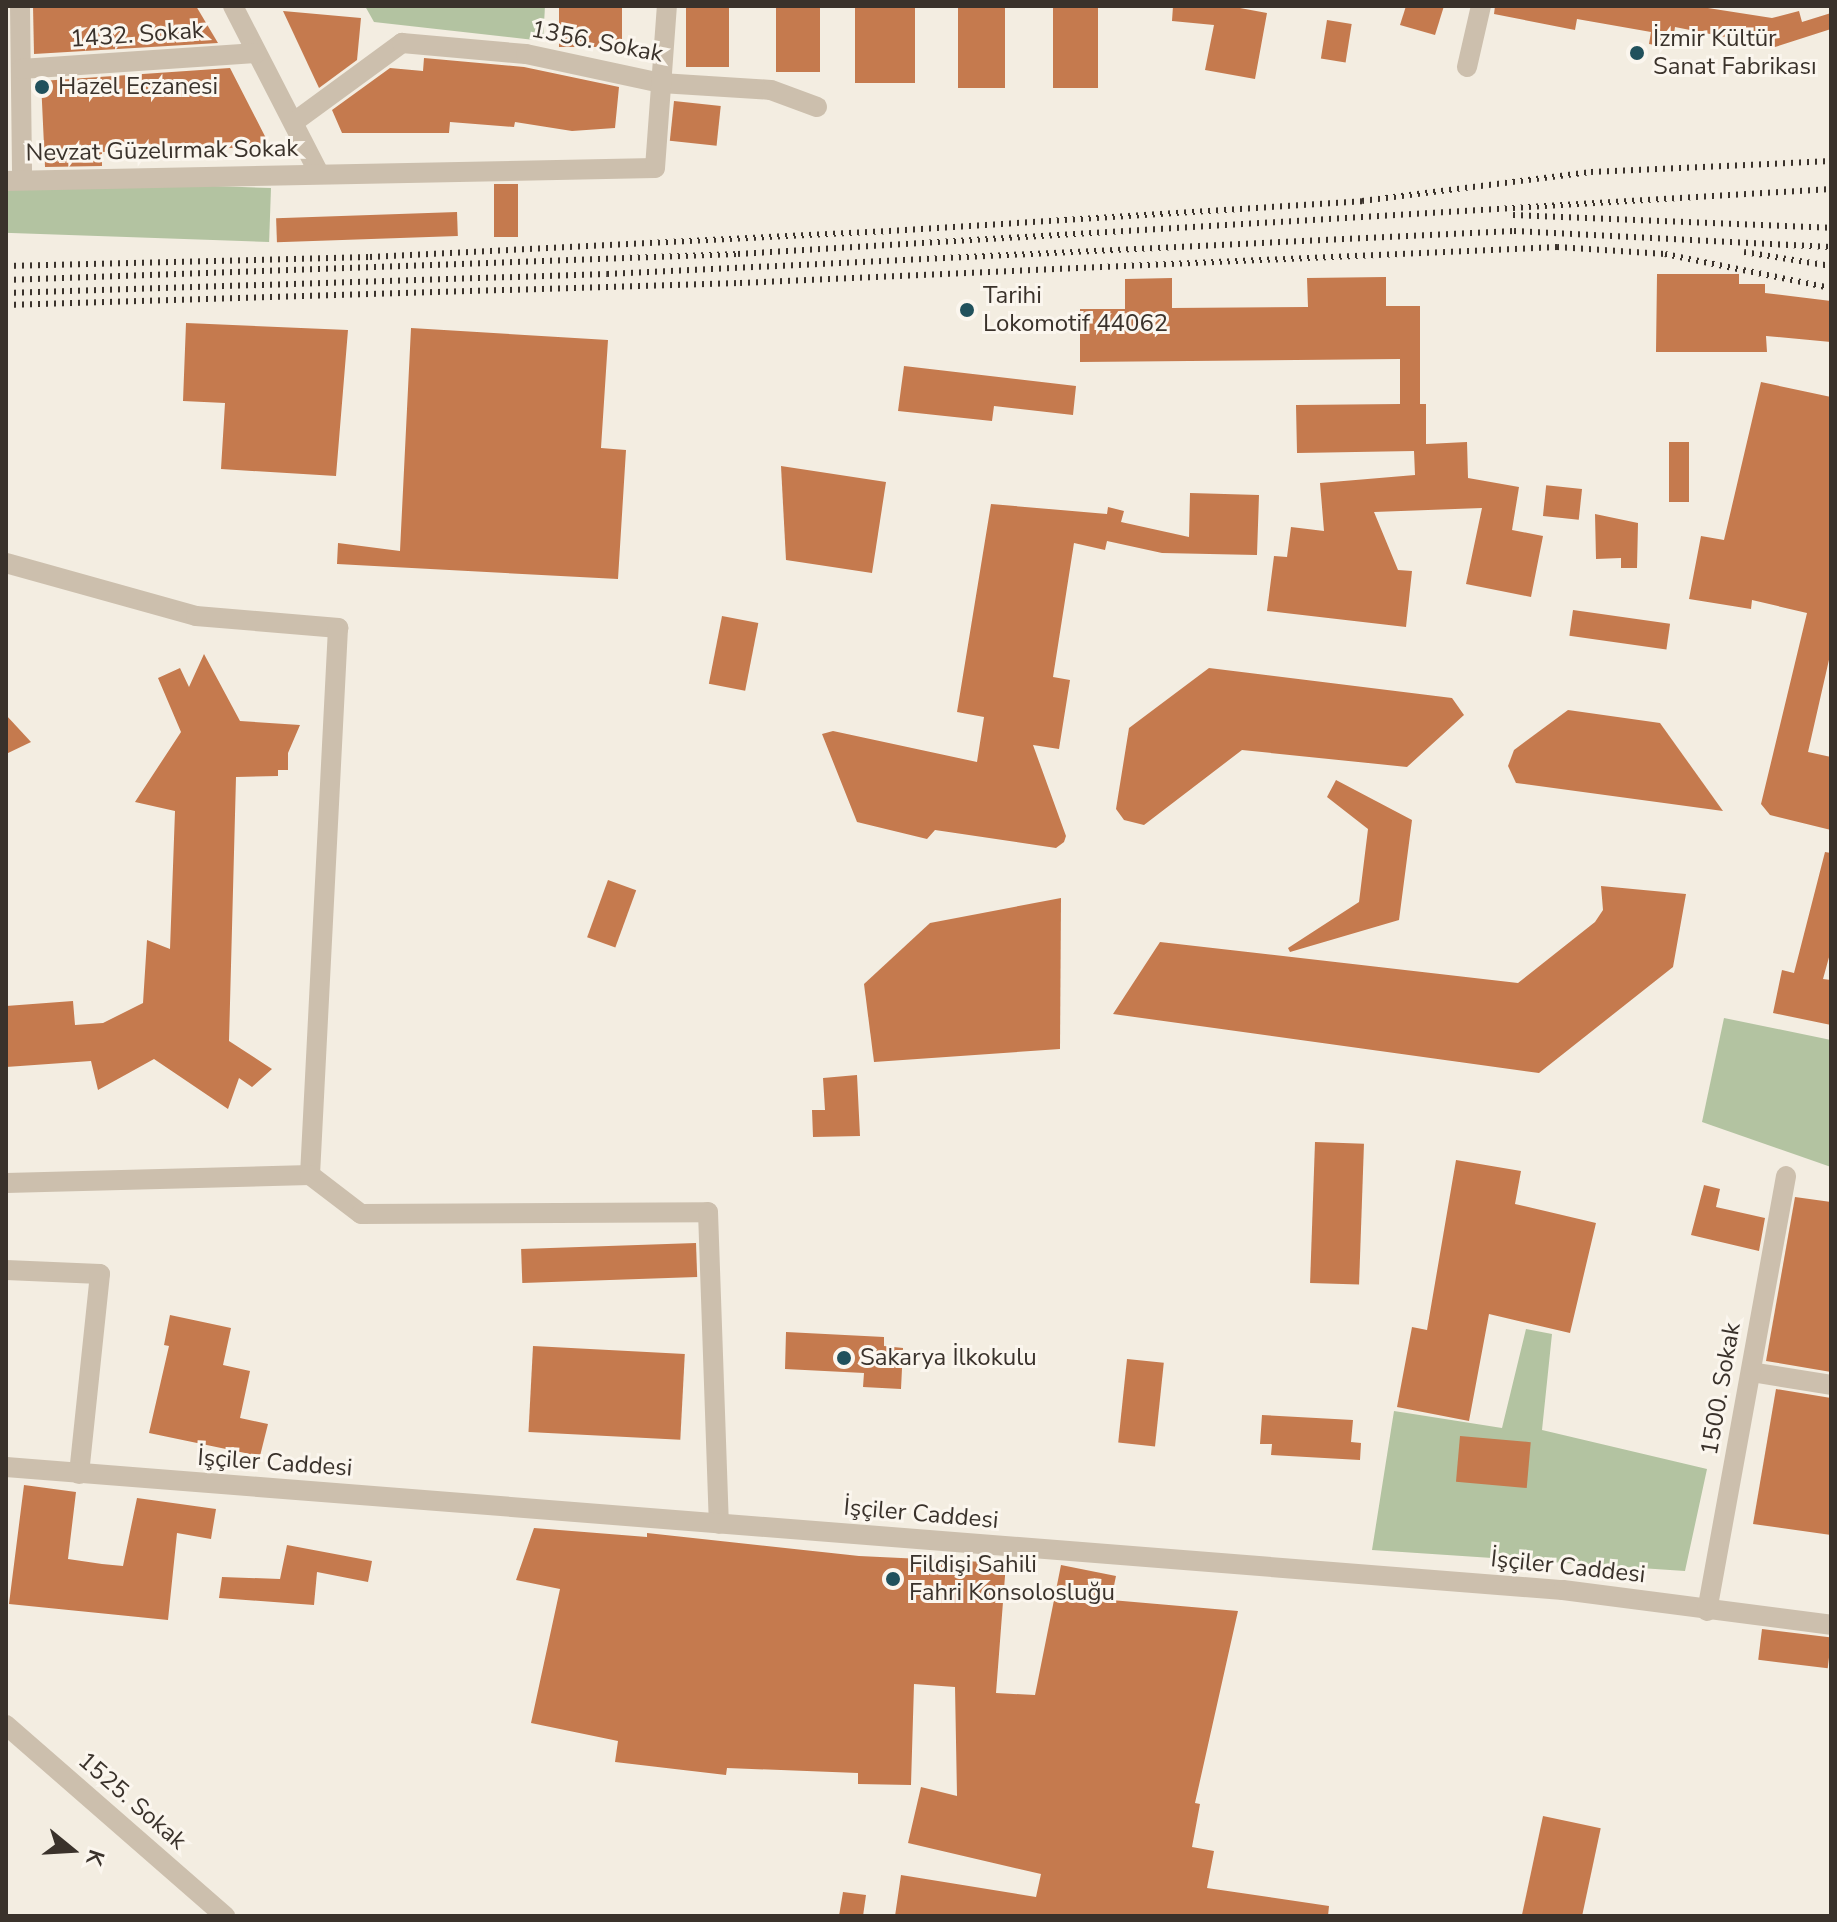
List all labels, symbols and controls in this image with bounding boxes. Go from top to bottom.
street label: 1356. Sokak [529,15,665,69]
street label: 1432. Sokak [69,16,205,54]
place label: İzmir Kültür Sanat Fabrikası [1653,25,1817,81]
marker: İzmir Kültür Sanat Fabrikası [1628,44,1646,62]
place label: Hazel Eczanesi [58,73,218,101]
marker: Hazel Eczanesi [33,78,51,96]
street label: Nevzat Güzelırmak Sokak [25,134,299,168]
place label: Tarihi Lokomotif 44062 [983,282,1168,338]
marker: Tarihi Lokomotif 44062 [958,301,976,319]
street label: 1500. Sokak [1695,1321,1747,1457]
place label: Sakarya İlkokulu [860,1344,1037,1372]
marker: Sakarya İlkokulu [835,1349,853,1367]
street label: İşçiler Caddesi [197,1443,353,1483]
street label: İşçiler Caddesi [842,1493,1000,1535]
street label: İşçiler Caddesi [1489,1545,1647,1589]
place label: Fildişi Sahili Fahri Konsolosluğu [909,1551,1115,1607]
marker: Fildişi Sahili Fahri Konsolosluğu [884,1570,902,1588]
street label: 1525. Sokak [72,1746,192,1856]
north arrow [32,1810,112,1890]
text: K [78,1846,111,1869]

